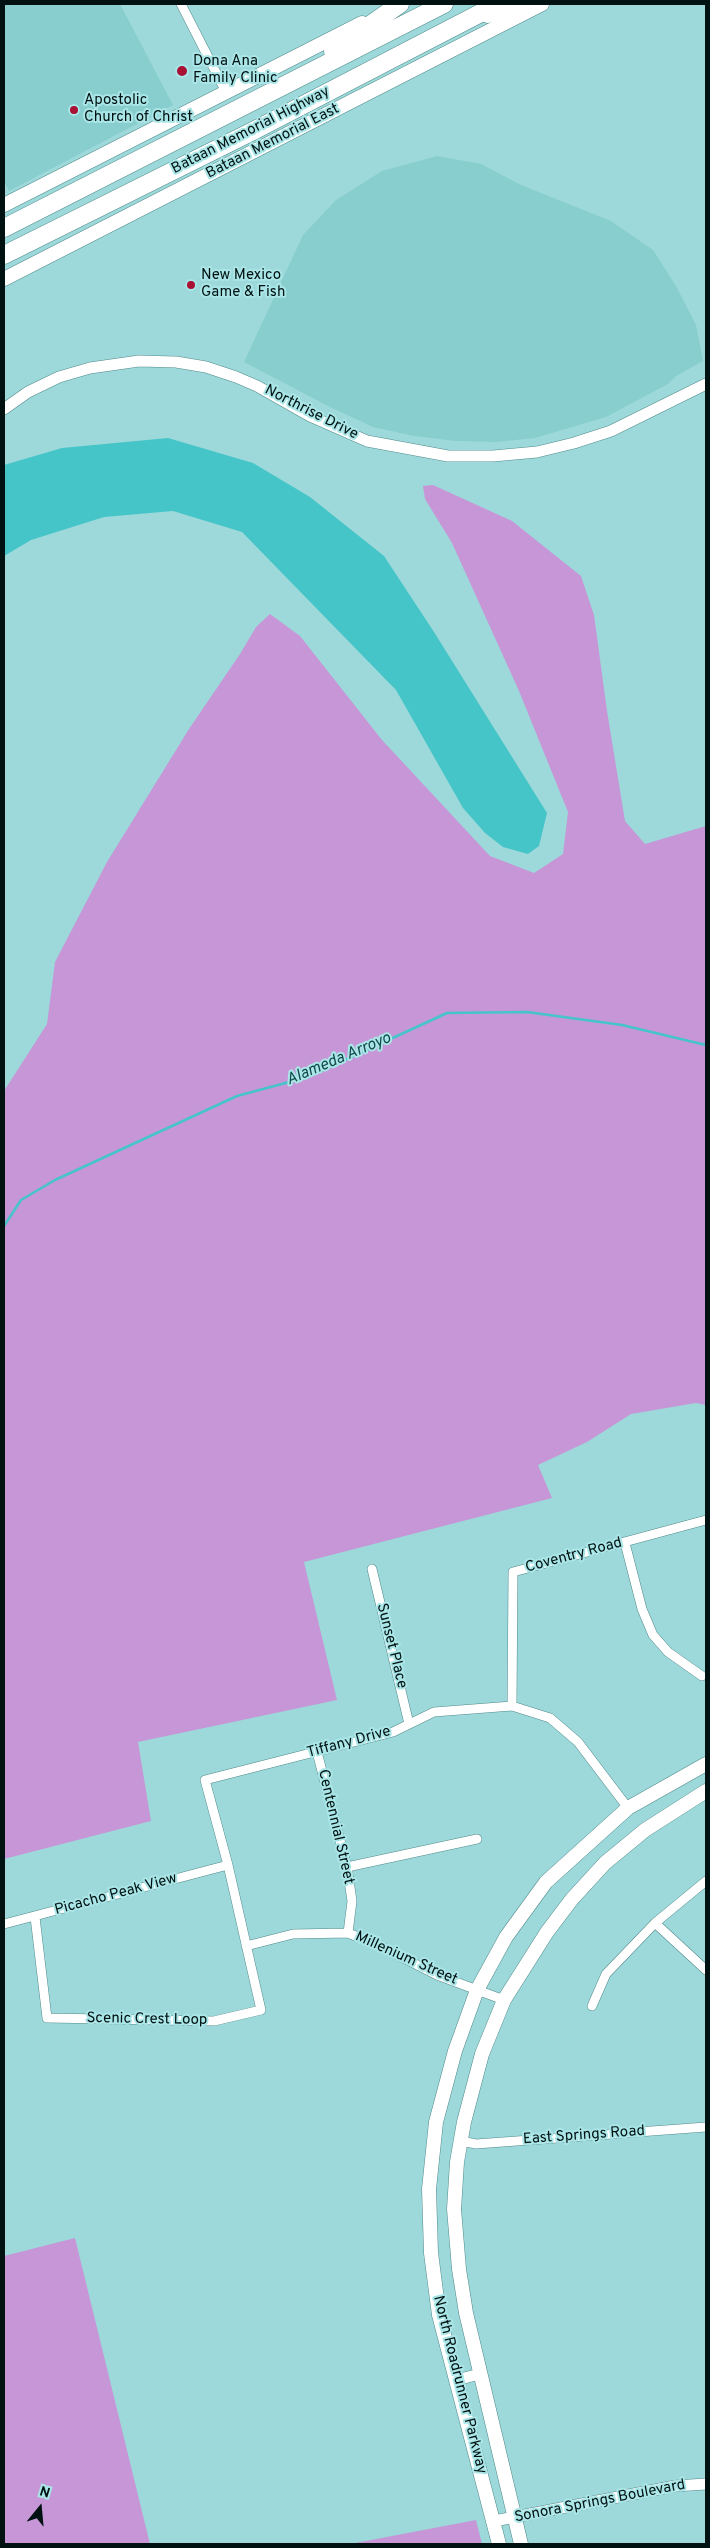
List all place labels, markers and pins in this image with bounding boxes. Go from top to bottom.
place label: Dona Ana Family Clinic [193,53,277,88]
marker: Dona Ana Family Clinic [175,64,189,78]
place label: Apostolic Church of Christ [84,92,193,127]
marker: Apostolic Church of Christ [68,104,80,116]
place label: New Mexico Game & Fish [201,267,285,302]
marker: New Mexico Game & Fish [185,279,197,291]

